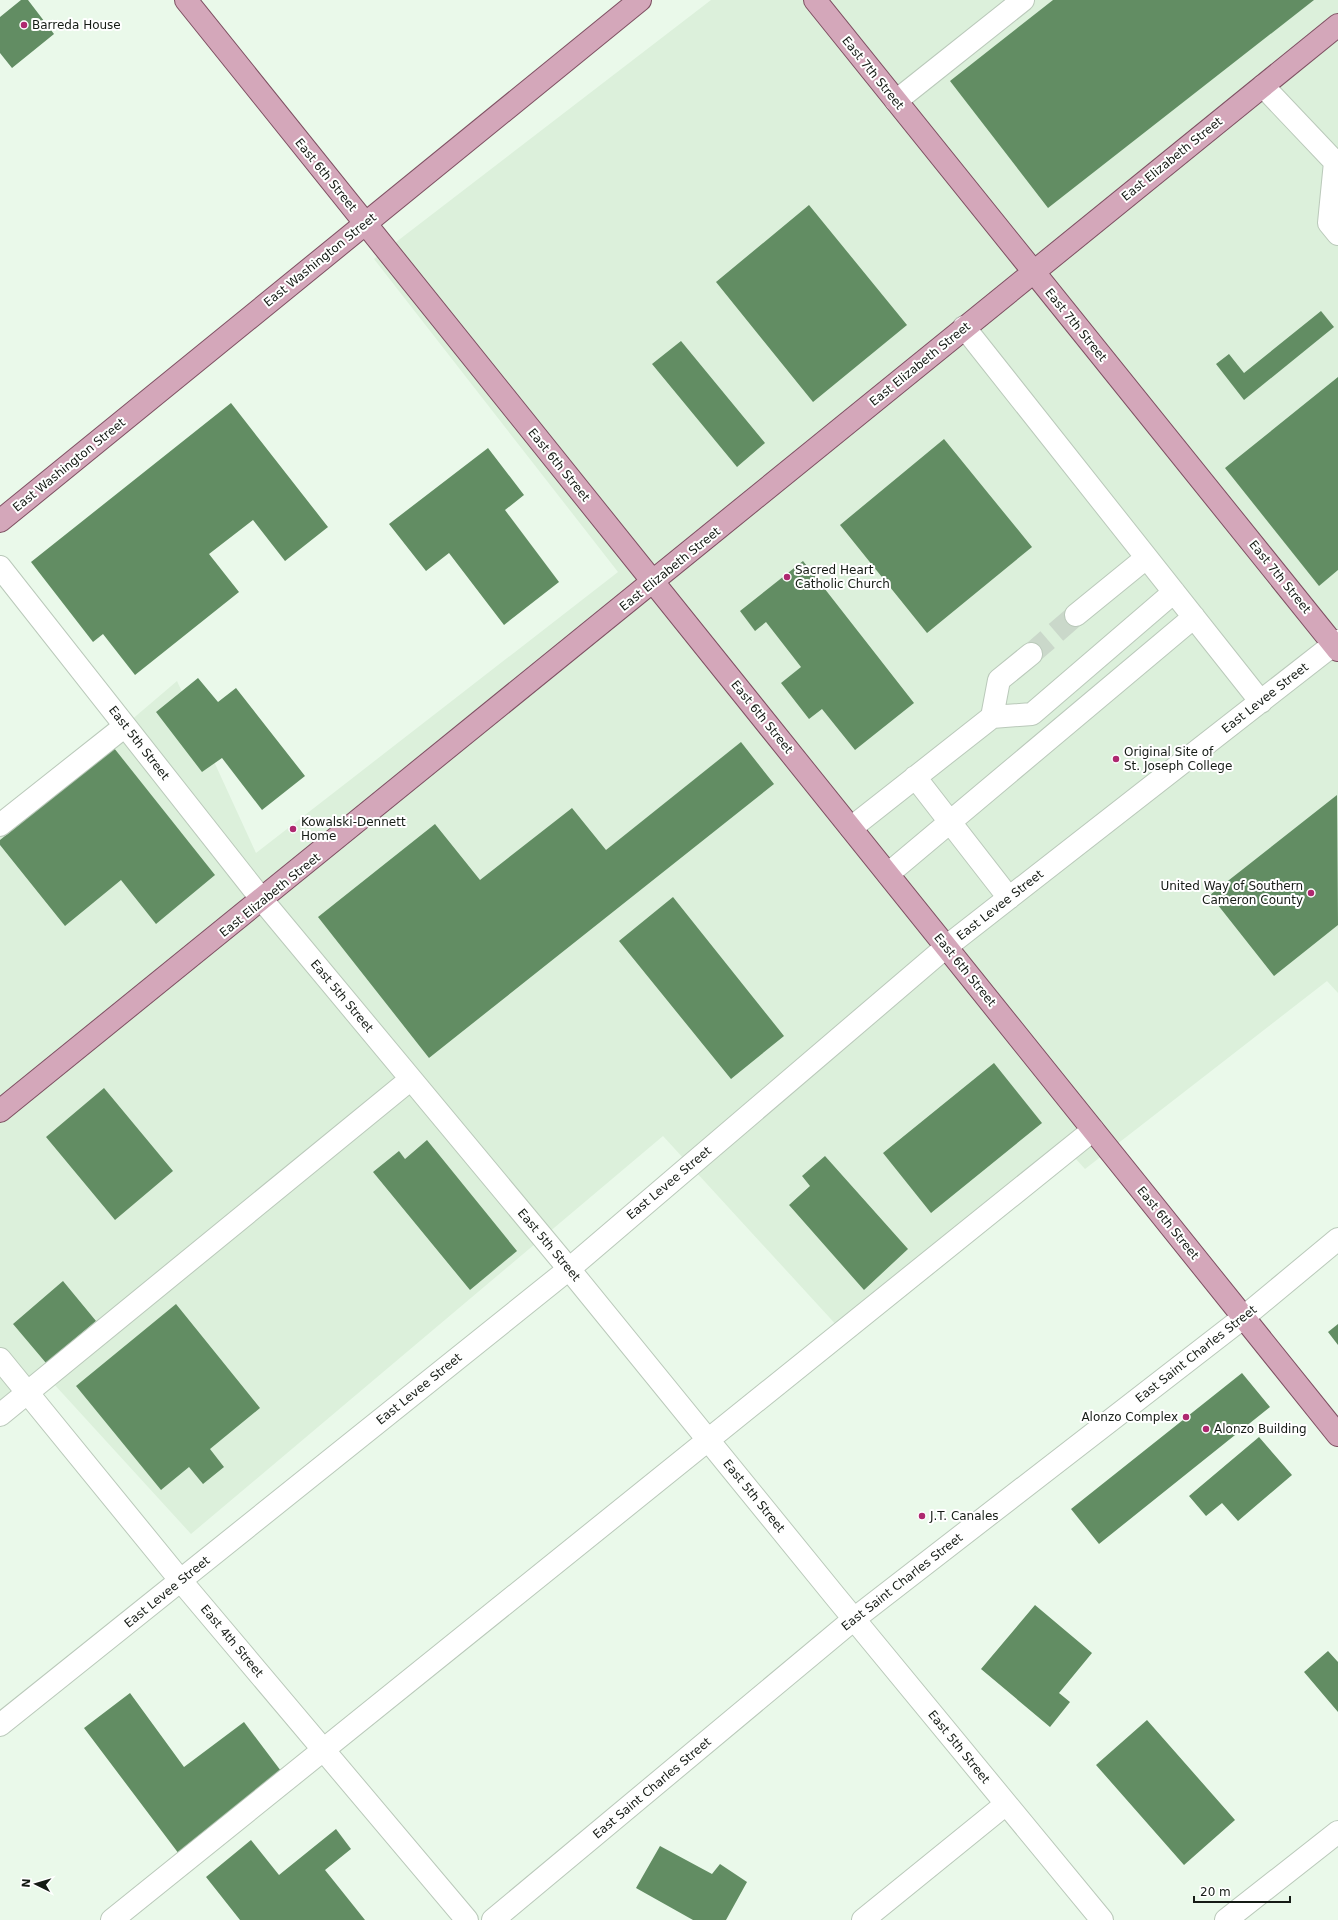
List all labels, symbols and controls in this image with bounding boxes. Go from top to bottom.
place label: Barreda House [32,18,121,32]
marker: Barreda House [19,20,29,30]
street label: East 7th Street [839,34,907,113]
street label: East Elizabeth Street [1119,114,1225,204]
street label: East 6th Street [292,136,360,215]
street label: East Washington Street [261,210,379,310]
street label: East 7th Street [1042,286,1110,365]
street label: East Elizabeth Street [867,319,973,409]
street label: East Washington Street [10,415,128,515]
street label: East 6th Street [525,426,593,505]
street label: East Elizabeth Street [617,524,723,614]
street label: East 7th Street [1246,538,1314,617]
place label: Sacred Heart Catholic Church [795,563,890,591]
marker: Sacred Heart Catholic Church [782,572,792,582]
street label: East Levee Street [1219,660,1311,736]
street label: East 6th Street [728,678,796,757]
street label: East 5th Street [106,703,172,783]
place label: Original Site of St. Joseph College [1124,745,1232,773]
marker: Original Site of St. Joseph College [1111,754,1121,764]
place label: Kowalski-Dennett Home [301,815,406,843]
marker: Kowalski-Dennett Home [288,824,298,834]
street label: East Elizabeth Street [217,850,323,940]
street label: East Levee Street [954,867,1046,943]
place label: United Way of Southern Cameron County [1160,879,1303,907]
marker: United Way of Southern Cameron County [1306,888,1316,898]
street label: East 6th Street [931,931,999,1010]
street label: East 5th Street [308,957,376,1035]
street label: East Levee Street [624,1143,714,1222]
street label: East 6th Street [1134,1184,1202,1263]
street label: East 5th Street [515,1206,583,1284]
street label: East Saint Charles Street [1133,1302,1260,1406]
street label: East Levee Street [374,1350,465,1428]
place label: Alonzo Complex [1081,1410,1178,1424]
marker: Alonzo Complex [1181,1412,1191,1422]
place label: Alonzo Building [1214,1422,1307,1436]
marker: Alonzo Building [1201,1424,1211,1434]
street label: East 5th Street [720,1457,788,1536]
place label: J.T. Canales [929,1509,999,1523]
marker: J.T. Canales [917,1511,927,1521]
street label: East Saint Charles Street [839,1530,966,1634]
street label: East Levee Street [122,1553,213,1631]
street label: East 4th Street [198,1602,266,1680]
street label: East 5th Street [925,1708,993,1787]
street label: East Saint Charles Street [590,1734,714,1841]
north arrow [16,1864,56,1904]
text: N [20,1878,33,1888]
scale bar [1194,1878,1290,1904]
text: 20 m [1200,1885,1231,1899]

